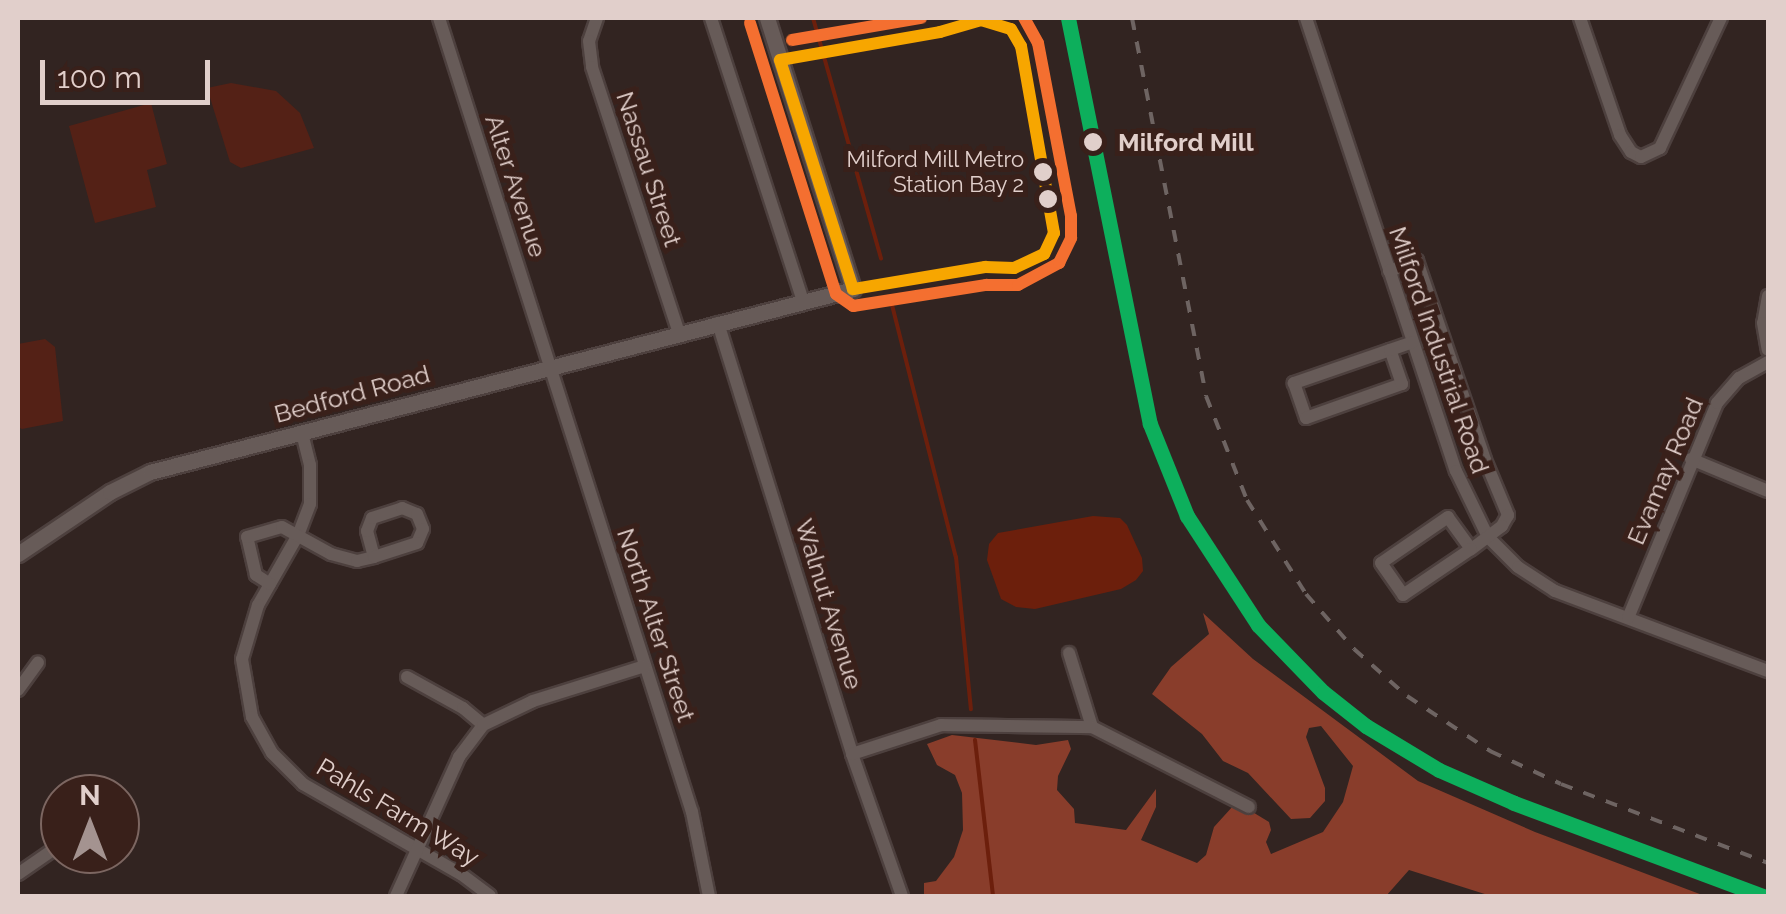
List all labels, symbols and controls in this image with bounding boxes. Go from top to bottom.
scale bar [45,40,215,102]
text: 100 m [57,60,142,95]
street label: Nassau Street [610,88,688,250]
street label: Alter Avenue [479,110,553,262]
marker: Milford Mill [1077,126,1109,158]
place label: Milford Mill [1118,127,1254,157]
place label: Milford Mill Metro Station Bay 2 [846,146,1024,198]
marker: Milford Mill Metro Station Bay 2 [1033,162,1053,182]
unlabelled marker [1038,189,1058,209]
street label: Milford Industrial Road [1383,222,1495,478]
street label: Bedford Road [271,359,433,429]
street label: Evamay Road [1620,393,1710,549]
street label: Walnut Avenue [789,515,869,693]
street label: North Alter Street [610,524,702,726]
street label: Pahls Farm Way [311,751,485,873]
north arrow [40,774,140,874]
text: N [79,779,101,812]

